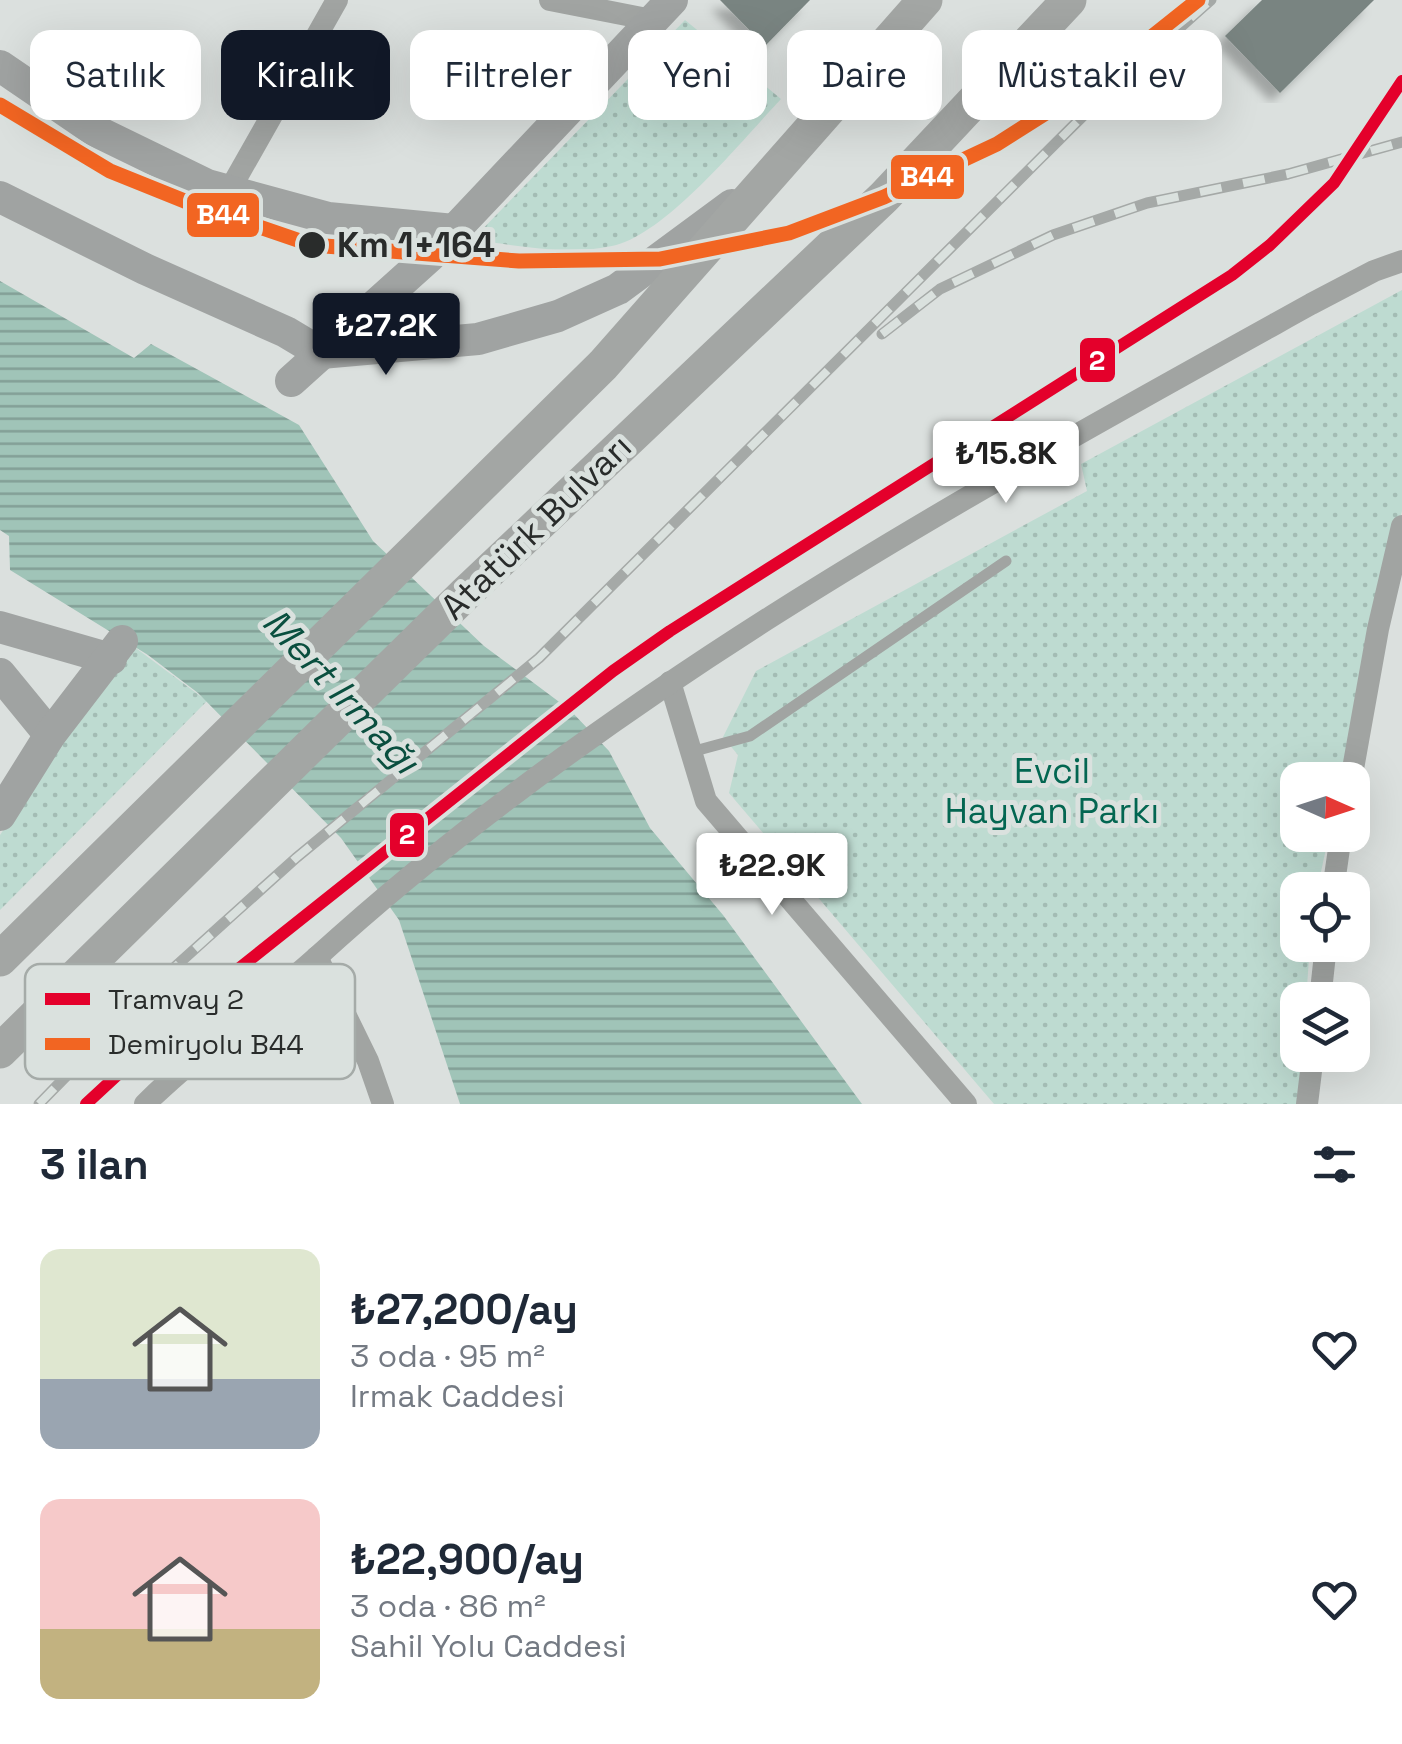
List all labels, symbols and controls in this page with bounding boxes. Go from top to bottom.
chip: Satılık [30,30,201,120]
chip: Kiralık [221,30,390,120]
chip: Filtreler [410,30,608,120]
chip: Yeni [628,30,767,120]
chip: Daire [787,30,942,120]
chip: Müstakil ev [962,30,1222,120]
line badge: B44 [889,153,966,201]
text: B44 [900,158,954,194]
line badge: B44 [185,191,261,239]
text: B44 [196,196,250,232]
place label: Km 1+164 [337,223,495,267]
marker: Km 1+164 [296,229,328,261]
pin: ₺27.2K [305,293,467,378]
text: ₺27.2K [335,305,437,345]
line badge: 2 [1078,336,1117,384]
text: 2 [1089,342,1105,378]
pin: ₺15.8K [925,421,1087,506]
street label: Atatürk Bulvarı [431,425,641,629]
text: ₺15.8K [955,433,1057,473]
water label: Mert Irmağı [252,598,431,785]
park label: Evcil Hayvan Parkı [945,749,1159,833]
north arrow [1280,762,1370,852]
map controls [1280,762,1370,1072]
line badge: 2 [388,811,426,859]
text: 2 [399,816,415,852]
pin: ₺22.9K [691,833,853,918]
text: ₺22.9K [718,845,826,885]
button: locate [1280,872,1370,962]
legend [25,964,355,1079]
text: Tramvay 2 [108,981,244,1017]
button: layers [1280,982,1370,1072]
text: Demiryolu B44 [108,1026,304,1062]
icon: filters [1307,1137,1362,1192]
text: 3 ilan [40,1138,149,1191]
text: ₺27,200/ay [350,1283,578,1336]
icon: home [120,1289,240,1409]
icon: heart [1307,1322,1362,1377]
text: 3 oda · 95 m² [350,1336,545,1376]
text: Irmak Caddesi [350,1376,565,1416]
text: ₺22,900/ay [350,1533,584,1586]
icon: home [120,1539,240,1659]
icon: heart [1307,1572,1362,1627]
text: 3 oda · 86 m² [350,1586,546,1626]
text: Sahil Yolu Caddesi [350,1626,627,1666]

